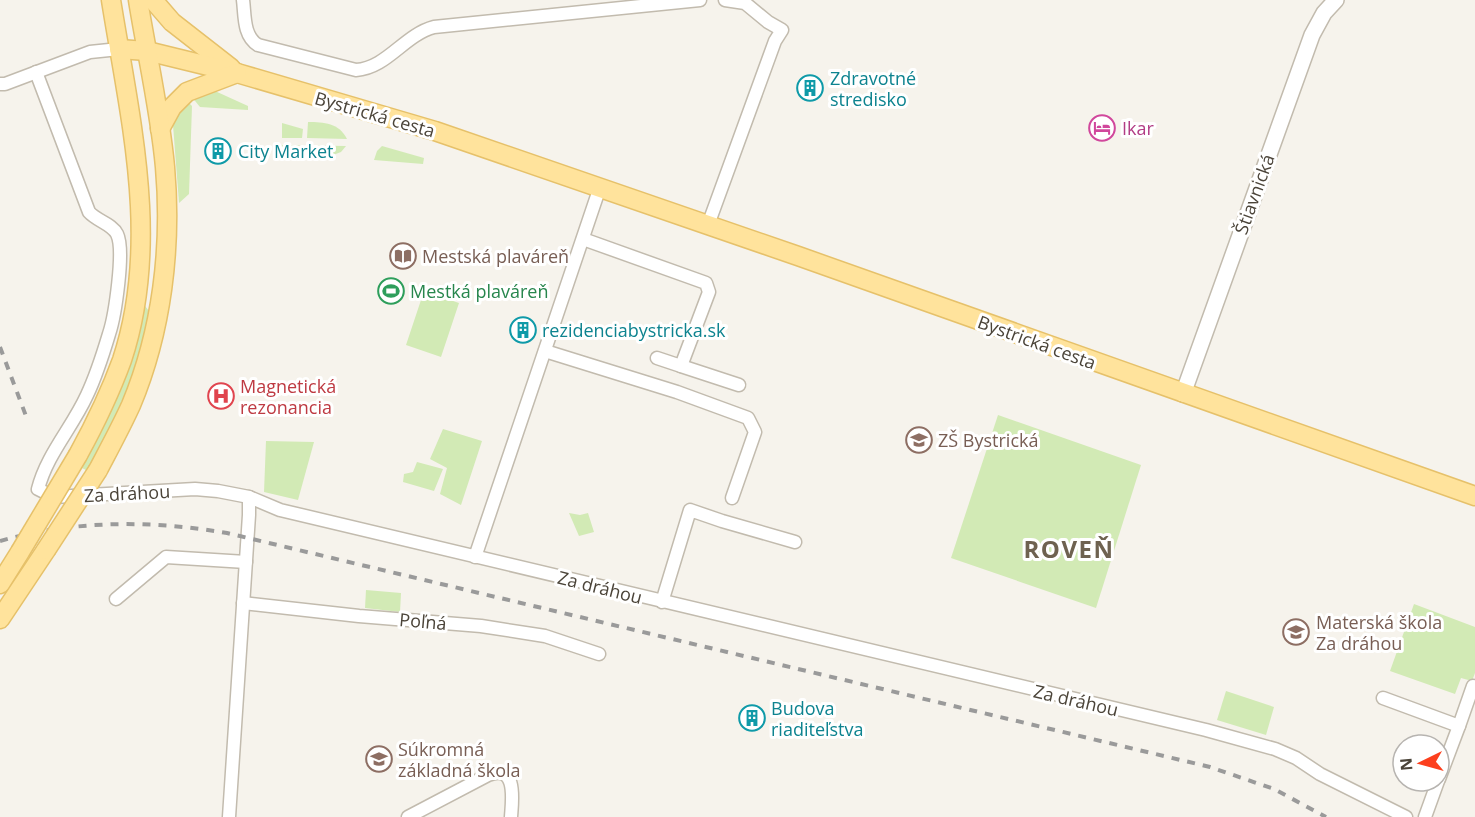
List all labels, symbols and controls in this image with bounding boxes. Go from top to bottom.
place label: Zdravotné stredisko [830,66,916,111]
building icon: Zdravotné stredisko [795,73,825,103]
street label: Bystrická cesta [312,85,438,143]
hotel icon: Ikar [1087,113,1117,143]
place label: Ikar [1122,116,1154,140]
building icon: City Market [203,136,233,166]
place label: City Market [238,139,334,163]
street label: Štiavnická [1228,151,1280,237]
library icon: Mestská plaváreň [388,241,418,271]
place label: Mestská plaváreň [422,244,569,268]
sports icon: Mestká plaváreň [376,276,406,306]
place label: Mestká plaváreň [410,279,548,303]
street label: Bystrická cesta [975,310,1099,374]
building icon: rezidenciabystricka.sk [508,315,538,345]
place label: rezidenciabystricka.sk [542,318,726,342]
place label: Magnetická rezonancia [240,374,336,419]
hospital icon: Magnetická rezonancia [206,381,236,411]
school or university icon: ZŠ Bystrická [904,425,934,455]
place label: ZŠ Bystrická [938,428,1038,452]
street label: Za dráhou [83,479,171,507]
district label: ROVEŇ [1024,532,1115,565]
street label: Za dráhou [555,565,645,609]
street label: Poľná [398,607,448,635]
place label: Materská škola Za dráhou [1316,610,1442,655]
school or university icon: Materská škola Za dráhou [1281,617,1311,647]
street label: Za dráhou [1031,679,1121,721]
place label: Budova riaditeľstva [771,696,864,741]
building icon: Budova riaditeľstva [737,703,767,733]
north arrow [1391,733,1451,793]
place label: Súkromná základná škola [398,737,521,782]
school or university icon: Súkromná základná škola [364,744,394,774]
text: N [1395,757,1418,772]

